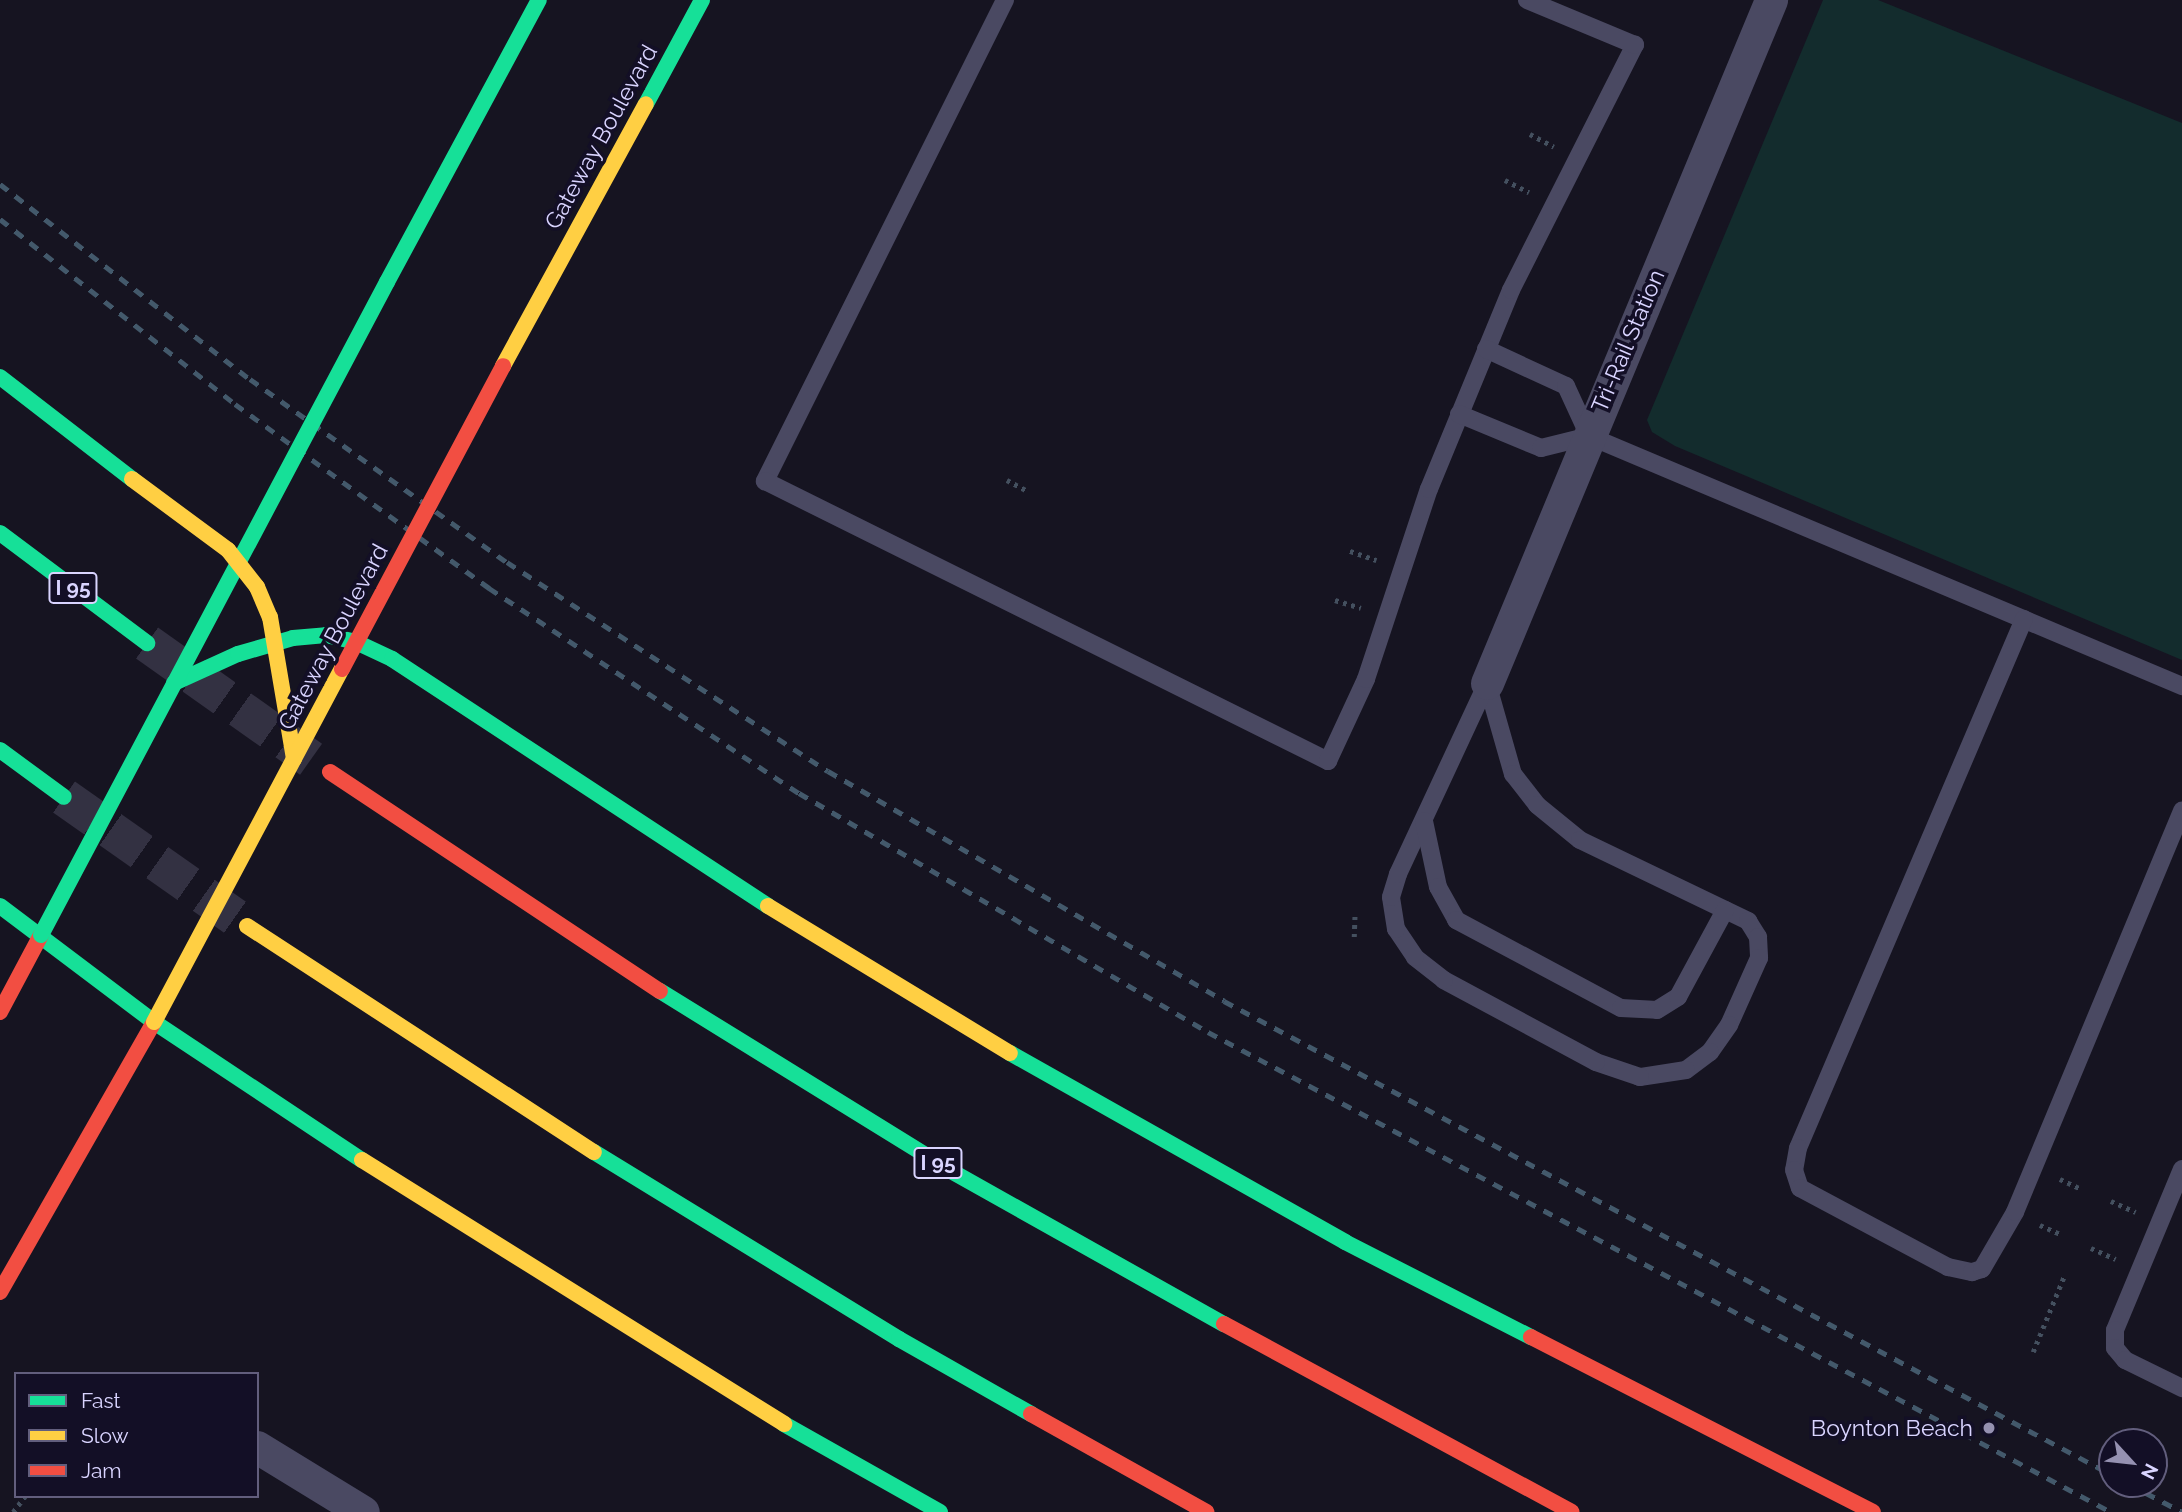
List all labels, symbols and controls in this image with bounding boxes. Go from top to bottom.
street label: Gateway Boulevard [539,40,663,234]
street label: Tri-Rail Station [1585,265,1671,417]
street label: Gateway Boulevard [272,539,394,735]
road number: I 95 [47,570,99,606]
road number: I 95 [912,1146,964,1180]
legend [14,1372,259,1498]
text: Fast [81,1388,121,1413]
place label: Boynton Beach [1811,1414,1973,1442]
marker: Boynton Beach [1979,1418,1999,1438]
text: Slow [81,1423,129,1448]
north arrow [2098,1428,2168,1498]
text: Jam [81,1458,122,1483]
text: N [2137,1460,2163,1483]

